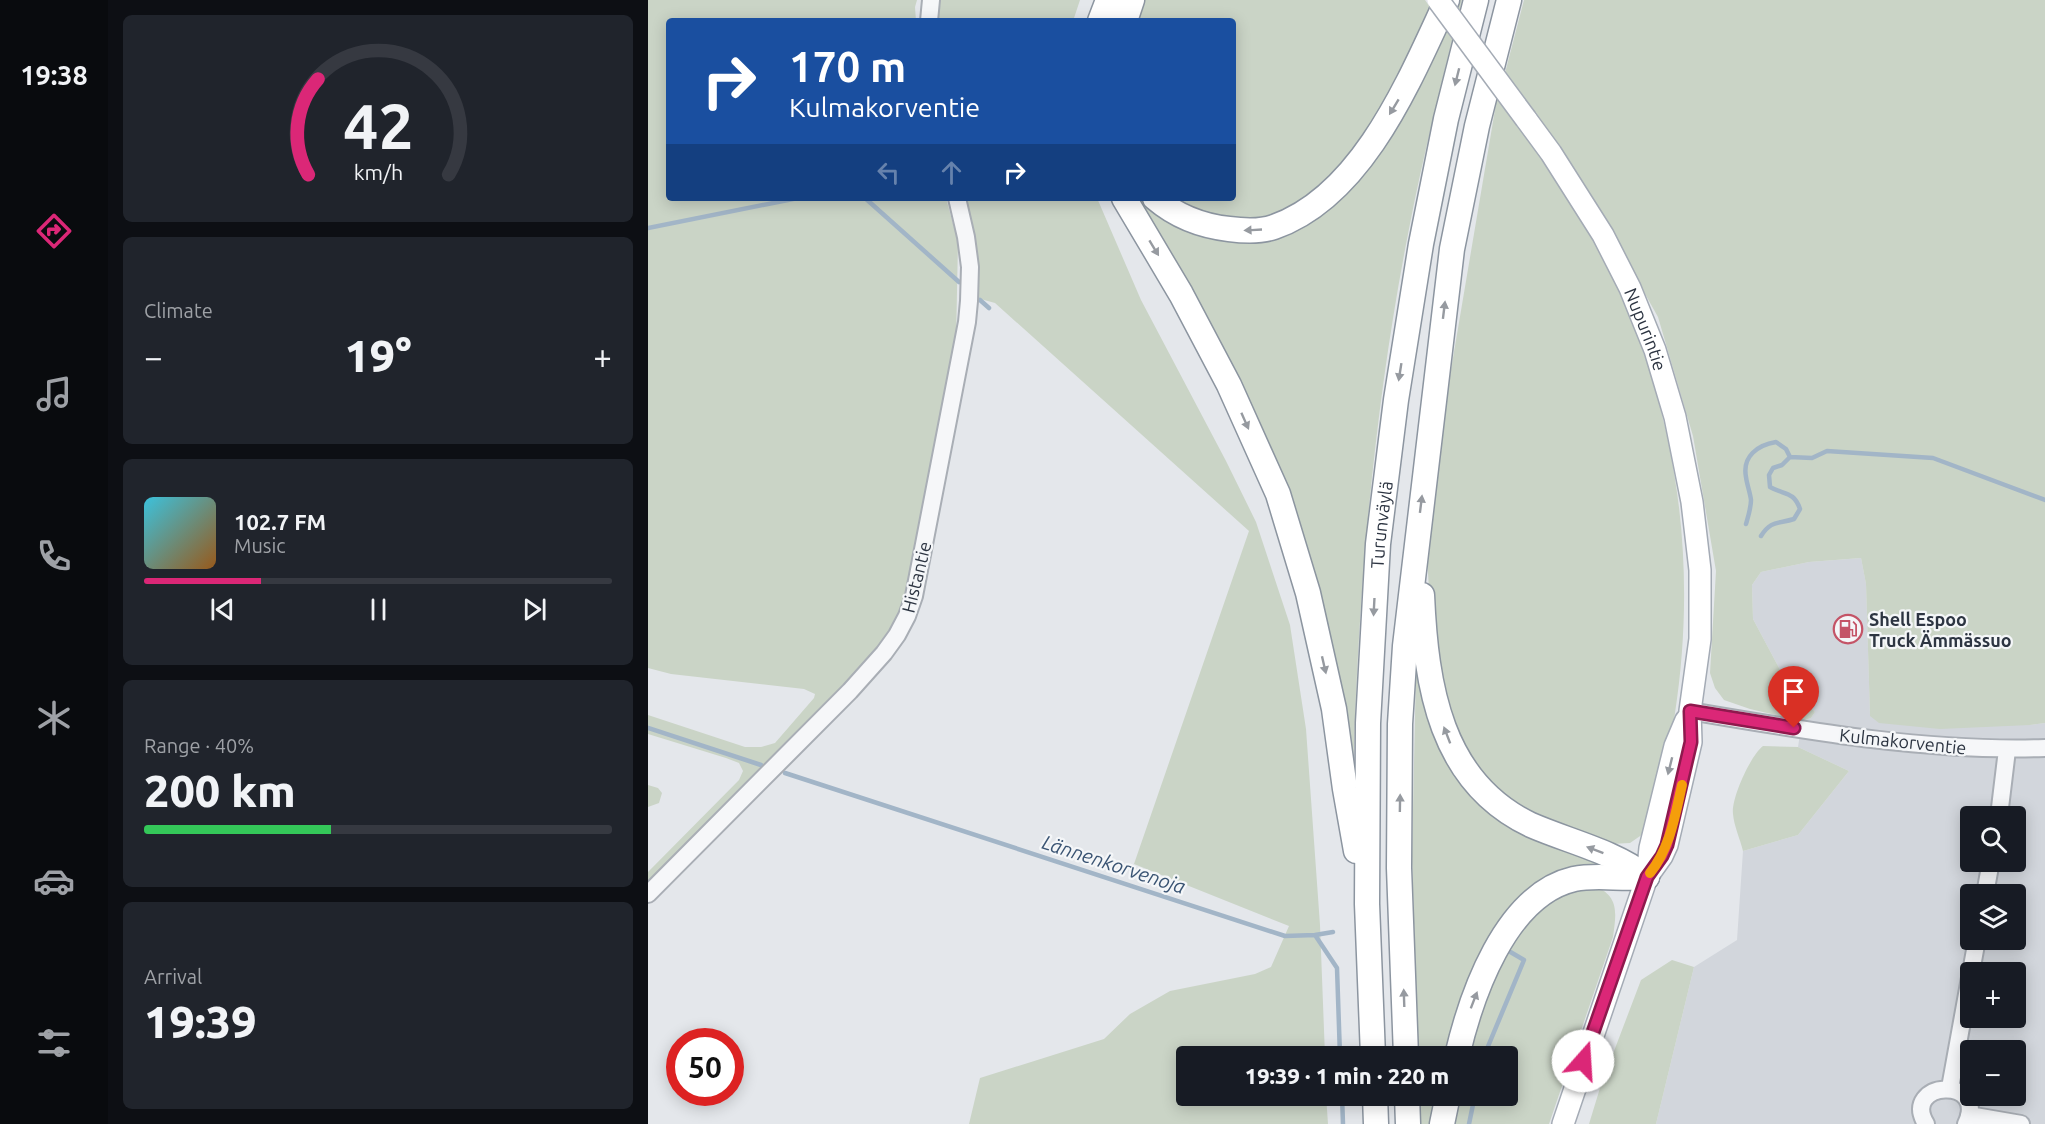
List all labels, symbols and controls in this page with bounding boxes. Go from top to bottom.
icon: right [690,42,768,120]
text: 170 m [789,43,906,90]
text: 19:38 [20,60,88,90]
one-way arrow [1451,68,1461,86]
text: 42 [343,92,413,162]
text: Kulmakorventie [789,92,980,122]
one-way arrow [1389,99,1399,116]
icon: left [872,156,905,189]
icon: ahead [935,156,968,189]
icon: right [998,156,1031,189]
text: km/h [353,161,403,185]
icon: directions [33,210,75,252]
one-way arrow [1243,225,1262,234]
one-way arrow [1149,240,1159,257]
street label: Nupurintie [1621,285,1671,373]
text: Climate [144,299,213,322]
one-way arrow [1440,301,1449,320]
text: 19° [344,330,412,381]
text: − [144,338,163,375]
text: + [593,338,612,375]
one-way arrow [1395,362,1404,381]
icon: music [33,373,75,415]
one-way arrow [1240,412,1250,430]
street label: Turunväylä [1367,480,1396,569]
one-way arrow [1416,494,1425,513]
text: 102.7 FM [234,509,326,534]
text: Music [234,534,286,557]
icon: phone [33,535,75,577]
street label: Histantie [898,539,934,615]
icon: previous [206,593,239,626]
icon: pause [362,593,395,626]
icon: next [518,593,551,626]
one-way arrow [1370,598,1379,617]
place label: Shell Espoo Truck Ämmässuo [1869,609,2012,650]
fuel station icon: Shell Espoo Truck Ämmässuo [1832,613,1864,645]
one-way arrow [1320,656,1329,675]
pin [1768,666,1819,728]
icon: arrive [1777,675,1810,708]
icon: climate [33,697,75,739]
street label: Kulmakorventie [1839,724,1967,758]
one-way arrow [1442,726,1452,744]
text: Range · 40% [144,734,254,757]
one-way arrow [1665,757,1675,775]
text: 200 km [144,765,296,816]
one-way arrow [1395,793,1404,812]
map controls [1960,806,2026,1106]
button: search [1960,806,2026,872]
water label: Lännenkorvenoja [1040,830,1189,898]
one-way arrow [1586,845,1604,855]
icon: car [33,860,75,902]
button: layers [1960,884,2026,950]
button: + [1960,962,2026,1028]
text: Arrival [144,965,202,988]
one-way arrow [1399,988,1408,1007]
one-way arrow [1470,991,1480,1009]
text: 19:39 [144,996,257,1047]
icon: filters [33,1022,75,1064]
speed limit sign: 50 [666,1028,744,1106]
position arrow [1551,1029,1615,1093]
button: − [1960,1040,2026,1106]
text: 19:39 · 1 min · 220 m [1245,1063,1449,1088]

